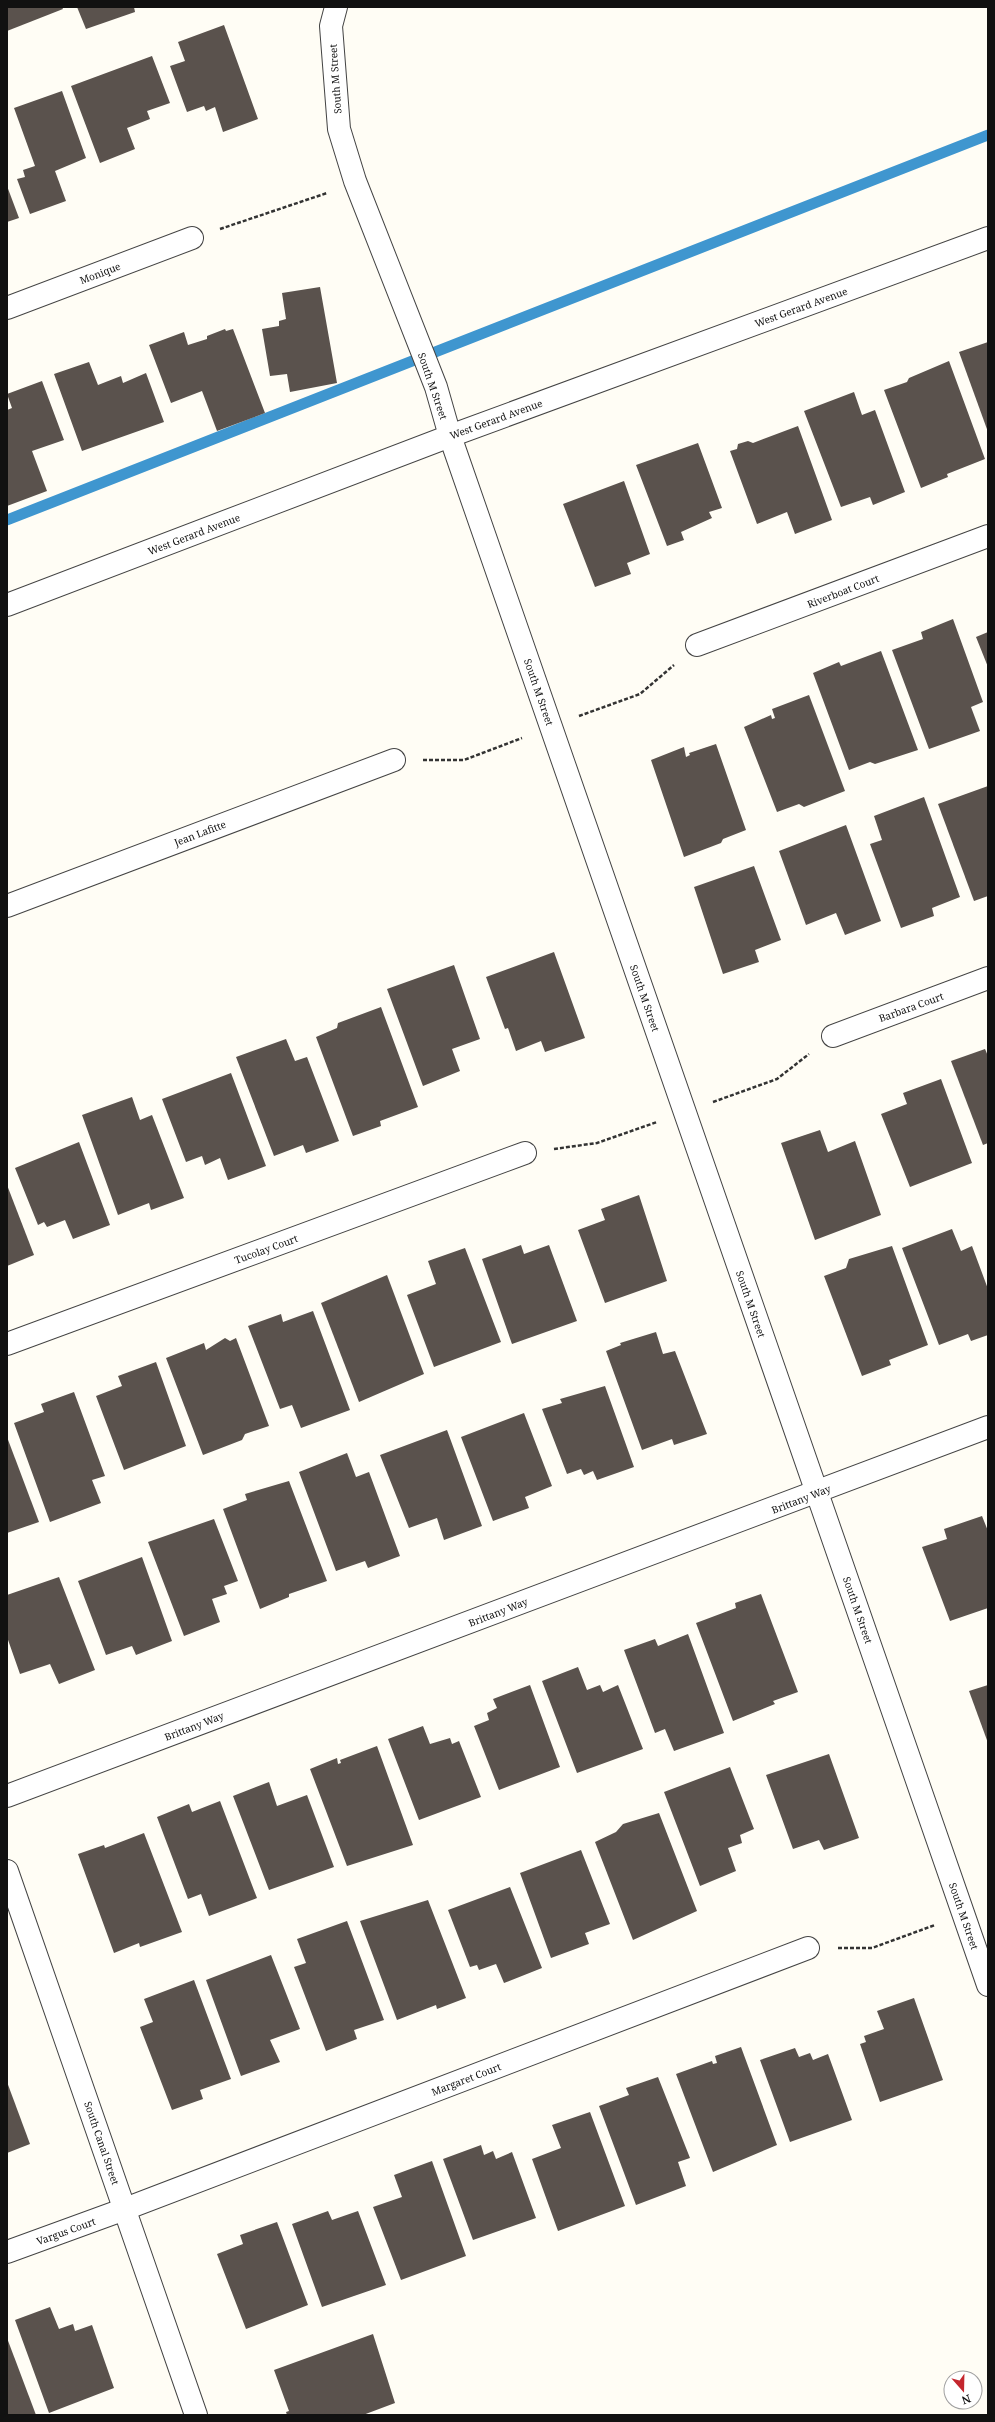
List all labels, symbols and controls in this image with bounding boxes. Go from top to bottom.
street label: South M Street [326,43,344,114]
street label: Monique [78,259,122,287]
street label: West Gerard Avenue [753,284,849,330]
street label: South M Street [415,351,451,422]
street label: West Gerard Avenue [448,396,544,442]
street label: West Gerard Avenue [146,510,242,558]
street label: Riverboat Court [805,571,881,611]
street label: South M Street [521,657,557,728]
street label: Jean Lafitte [171,817,228,850]
street label: South M Street [627,963,663,1034]
street label: Barbara Court [877,989,946,1025]
street label: Tucolay Court [232,1231,300,1267]
street label: South M Street [733,1269,769,1340]
street label: Brittany Way [769,1481,833,1517]
street label: South M Street [840,1575,876,1646]
street label: Brittany Way [466,1594,530,1630]
street label: Brittany Way [162,1708,226,1744]
street label: South M Street [946,1881,982,1952]
street label: Margaret Court [429,2059,503,2099]
street label: South Canal Street [81,2099,123,2187]
street label: Vargus Court [35,2214,98,2248]
north arrow [943,2370,983,2410]
text: N [960,2391,973,2409]

